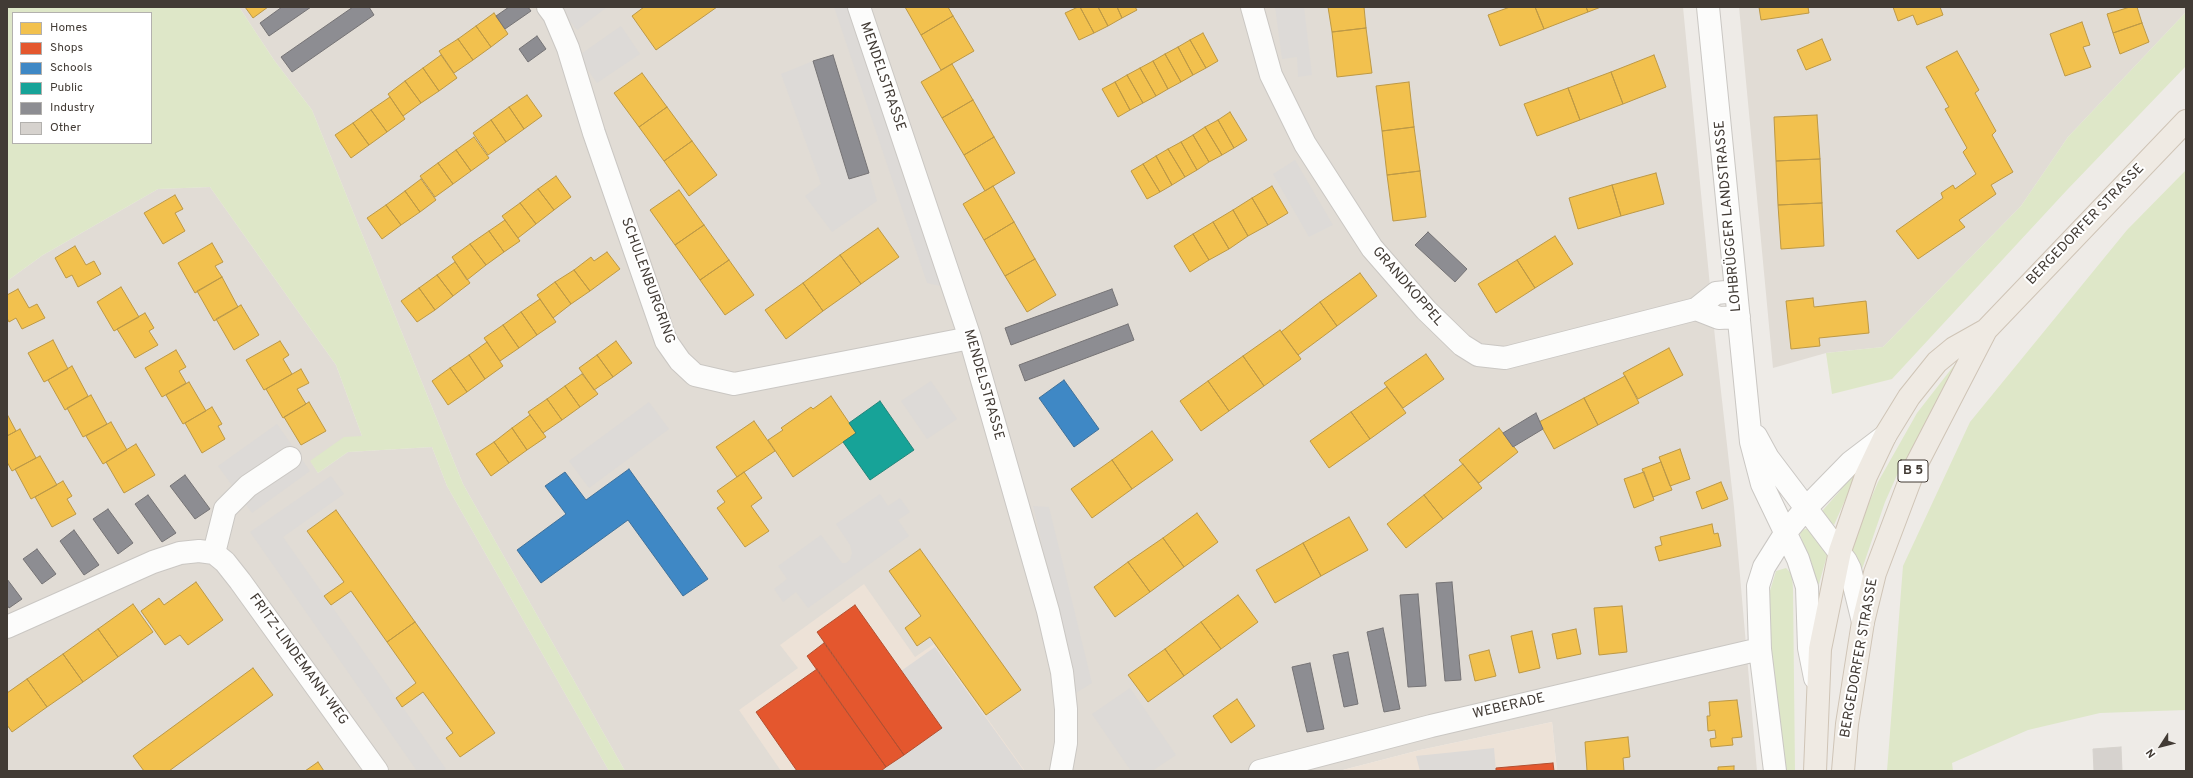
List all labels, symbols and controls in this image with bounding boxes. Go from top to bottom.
legend [12,12,152,144]
text: Homes [50,20,87,36]
street label: MENDELSTRASSE [855,20,909,134]
text: Shops [50,40,83,56]
text: Schools [50,60,92,76]
text: Public [50,80,83,96]
text: Industry [50,100,95,116]
text: Other [50,120,81,136]
street label: LOHBRÜGGER LANDSTRASSE [1712,120,1746,312]
street label: BERGEDORFER STRASSE [2024,161,2148,289]
street label: SCHULENBURGRING [616,216,678,346]
street label: GRANDKOPPEL [1368,244,1446,330]
street label: MENDELSTRASSE [959,328,1007,442]
road number: B 5 [1898,460,1928,482]
street label: BERGEDORFER STRASSE [1838,577,1882,739]
street label: FRITZ-LINDEMANN-WEG [245,591,351,729]
street label: WEBERADE [1471,691,1547,723]
north arrow [2141,726,2181,766]
text: N [2143,746,2159,760]

